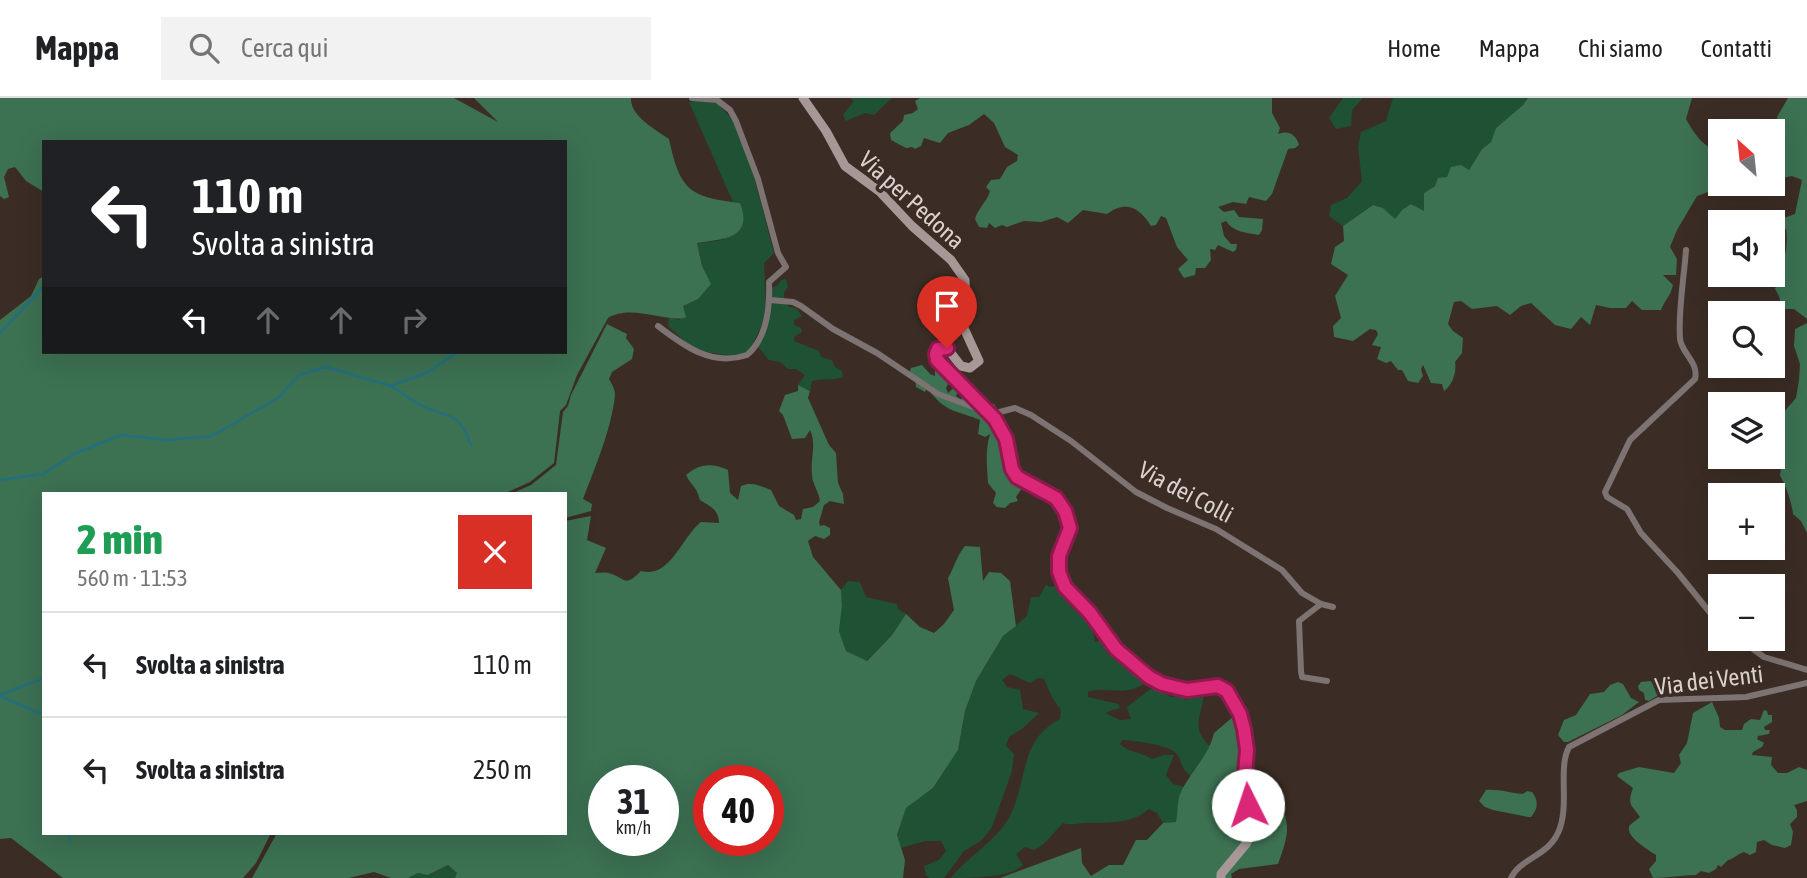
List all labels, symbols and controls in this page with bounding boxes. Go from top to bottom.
search box [161,17,651,80]
text: Mappa [35,29,119,67]
icon: search [185,29,223,67]
text: Cerca qui [241,33,328,63]
text: Home [1387,35,1441,62]
text: Mappa [1479,35,1540,62]
text: Chi siamo [1578,35,1663,62]
text: Contatti [1701,35,1772,62]
north arrow [1708,119,1785,196]
map controls [1708,119,1785,651]
street label: Via per Pedona [854,146,970,254]
text: 110 m [192,167,303,223]
icon: left [77,168,168,259]
button: sound [1708,210,1785,287]
text: Svolta a sinistra [192,225,375,262]
pin [917,276,977,348]
icon: arrive [928,287,966,325]
icon: left [176,301,214,339]
icon: ahead [249,301,287,339]
icon: ahead [322,301,360,339]
icon: right [395,301,433,339]
button: search [1708,301,1785,378]
button: layers [1708,392,1785,469]
street label: Via dei Colli [1134,456,1238,528]
button: + [1708,483,1785,560]
text: 2 min [77,515,163,563]
button: close [458,515,532,589]
text: 560 m · 11:53 [77,565,188,591]
button: − [1708,574,1785,651]
icon: left [77,646,115,684]
text: Svolta a sinistra [136,650,285,680]
text: 110 m [473,650,532,680]
street label: Via dei Venti [1653,660,1765,700]
icon: left [77,751,115,789]
text: Svolta a sinistra [136,755,285,785]
text: 250 m [473,755,532,785]
speed limit sign: 40 [693,765,784,856]
position arrow [1211,768,1285,842]
text: 31 [617,781,650,821]
text: km/h [616,817,651,838]

